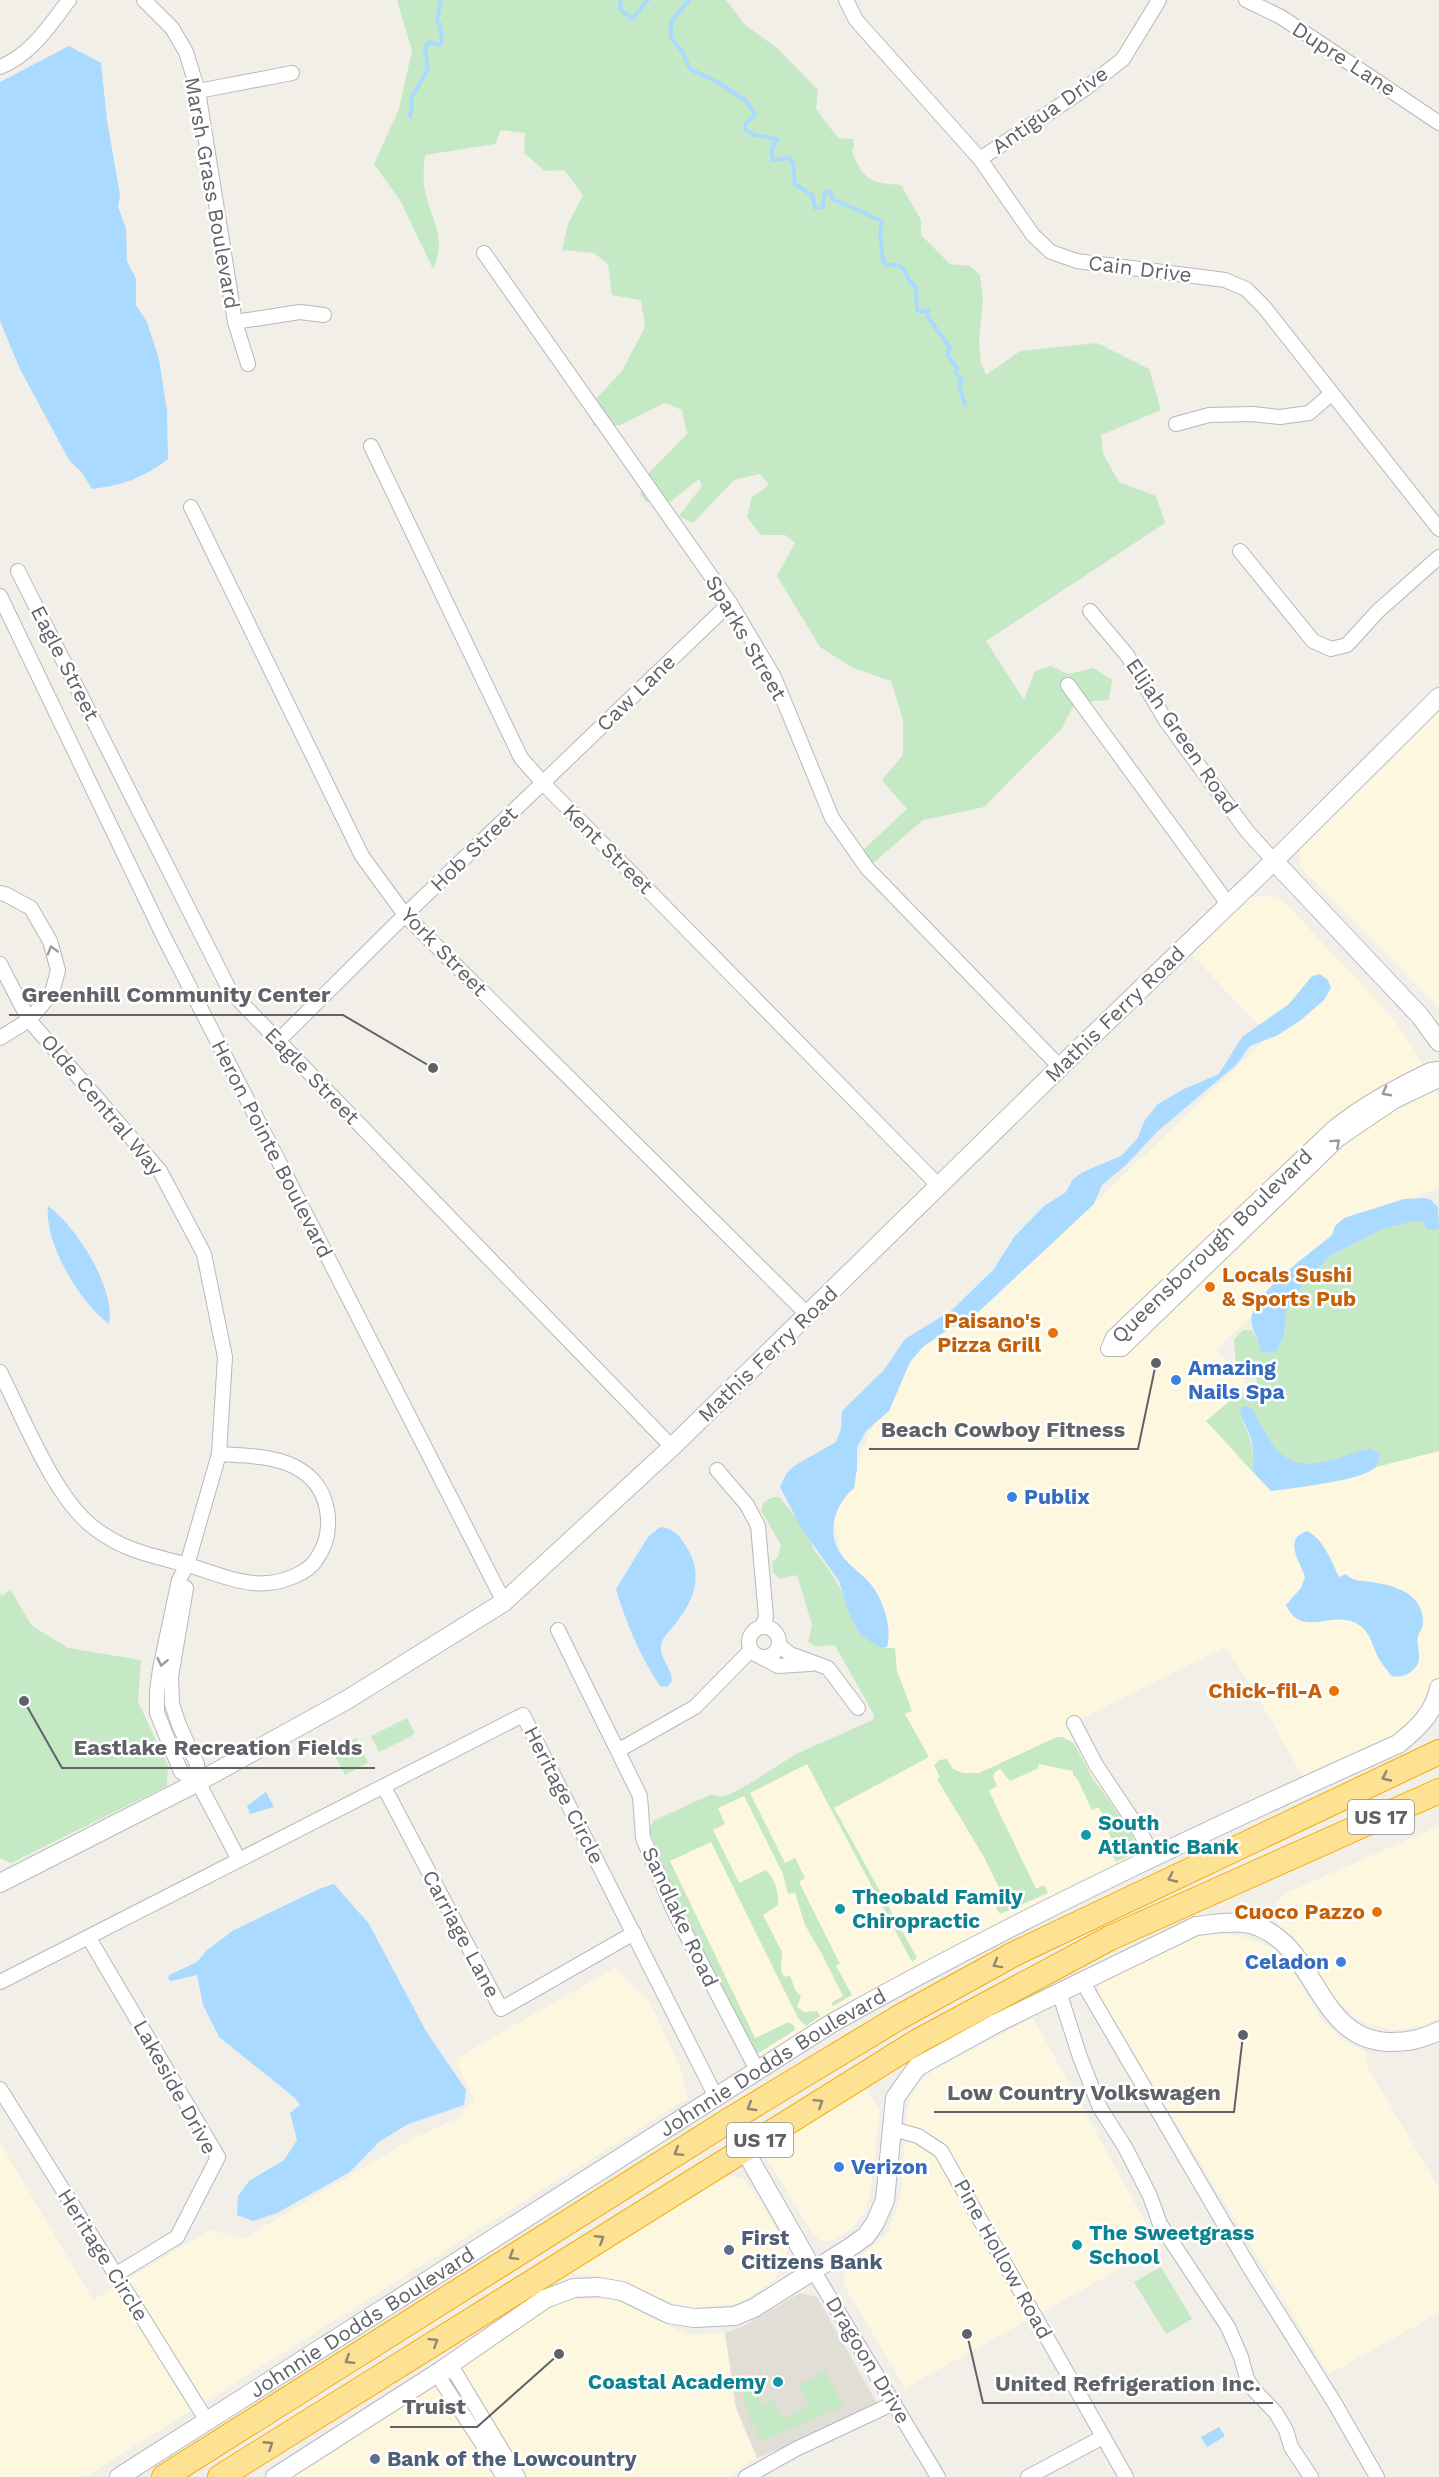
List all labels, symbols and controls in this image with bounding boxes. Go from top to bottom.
street label: Dupre Lane [1288,16,1401,101]
street label: Antigua Drive [987,60,1113,159]
street label: Marsh Grass Boulevard [180,75,245,311]
street label: Cain Drive [1087,250,1193,287]
street label: Sparks Street [701,571,792,705]
street label: Eagle Street [26,601,105,724]
street label: Caw Lane [591,649,680,736]
street label: Elijah Green Road [1121,653,1244,818]
street label: Kent Street [558,798,659,899]
street label: Hob Street [425,801,523,896]
street label: York Street [396,902,493,1001]
street label: Mathis Ferry Road [1040,941,1190,1087]
one-way arrow [47,945,60,955]
callout: Greenhill Community Center [9,975,343,1015]
text: Greenhill Community Center [22,982,331,1007]
street label: Eagle Street [260,1022,365,1130]
street label: Olde Central Way [36,1029,169,1181]
street label: Heron Pointe Boulevard [206,1035,338,1262]
one-way arrow [1381,1085,1392,1097]
one-way arrow [1329,1139,1339,1150]
street label: Queensborough Boulevard [1106,1143,1317,1348]
place label: Locals Sushi & Sports Pub [1222,1262,1356,1311]
marker: Locals Sushi & Sports Pub [1203,1280,1217,1294]
street label: Mathis Ferry Road [693,1281,843,1427]
place label: Paisano's Pizza Grill [937,1308,1041,1357]
marker: Paisano's Pizza Grill [1046,1326,1060,1340]
place label: Amazing Nails Spa [1188,1355,1285,1404]
marker: Amazing Nails Spa [1169,1373,1183,1387]
callout: Beach Cowboy Fitness [869,1409,1138,1449]
text: Beach Cowboy Fitness [881,1417,1125,1442]
place label: Publix [1024,1484,1090,1509]
marker: Publix [1005,1490,1019,1504]
one-way arrow [156,1656,169,1666]
place label: Chick-fil-A [1208,1678,1323,1703]
marker: Chick-fil-A [1327,1684,1341,1698]
street label: Heritage Circle [519,1722,610,1868]
callout: Eastlake Recreation Fields [62,1728,375,1768]
text: Eastlake Recreation Fields [73,1735,363,1760]
one-way arrow [1382,1769,1393,1781]
road number: US 17 [1348,1800,1414,1834]
place label: South Atlantic Bank [1098,1810,1240,1859]
marker: South Atlantic Bank [1079,1828,1093,1842]
street label: Sandlake Road [637,1843,724,1991]
street label: Carriage Lane [417,1866,506,2002]
one-way arrow [1167,1870,1178,1882]
place label: Theobald Family Chiropractic [852,1884,1023,1933]
place label: Cuoco Pazzo [1234,1899,1365,1924]
marker: Theobald Family Chiropractic [833,1902,847,1916]
marker: Cuoco Pazzo [1370,1905,1384,1919]
place label: Celadon [1245,1949,1329,1974]
marker: Celadon [1334,1955,1348,1969]
one-way arrow [992,1956,1003,1968]
street label: Johnnie Dodds Boulevard [654,1983,890,2142]
street label: Lakeside Drive [128,2015,223,2158]
callout: Low Country Volkswagen [934,2072,1234,2112]
text: Low Country Volkswagen [947,2080,1221,2105]
one-way arrow [747,2099,757,2111]
one-way arrow [812,2099,823,2110]
road number: US 17 [727,2123,793,2157]
one-way arrow [674,2145,684,2157]
place label: Verizon [851,2154,928,2179]
marker: Verizon [832,2160,846,2174]
street label: Pine Hollow Road [949,2174,1058,2343]
street label: Heritage Circle [53,2184,154,2325]
place label: The Sweetgrass School [1089,2220,1255,2269]
place label: First Citizens Bank [741,2225,883,2274]
one-way arrow [594,2235,604,2247]
marker: The Sweetgrass School [1070,2238,1084,2252]
street label: Johnnie Dodds Boulevard [244,2241,479,2403]
marker: First Citizens Bank [722,2243,736,2257]
one-way arrow [509,2249,520,2260]
street label: Dragoon Drive [821,2292,916,2428]
one-way arrow [428,2337,438,2349]
one-way arrow [345,2353,355,2365]
callout: United Refrigeration Inc. [983,2363,1273,2403]
place label: Coastal Academy [588,2369,766,2394]
text: United Refrigeration Inc. [995,2371,1261,2396]
marker: Coastal Academy [771,2375,785,2389]
callout: Truist [390,2387,477,2427]
text: Truist [402,2394,466,2419]
one-way arrow [263,2441,273,2453]
place label: Bank of the Lowcountry [387,2446,637,2471]
marker: Bank of the Lowcountry [368,2452,382,2466]

